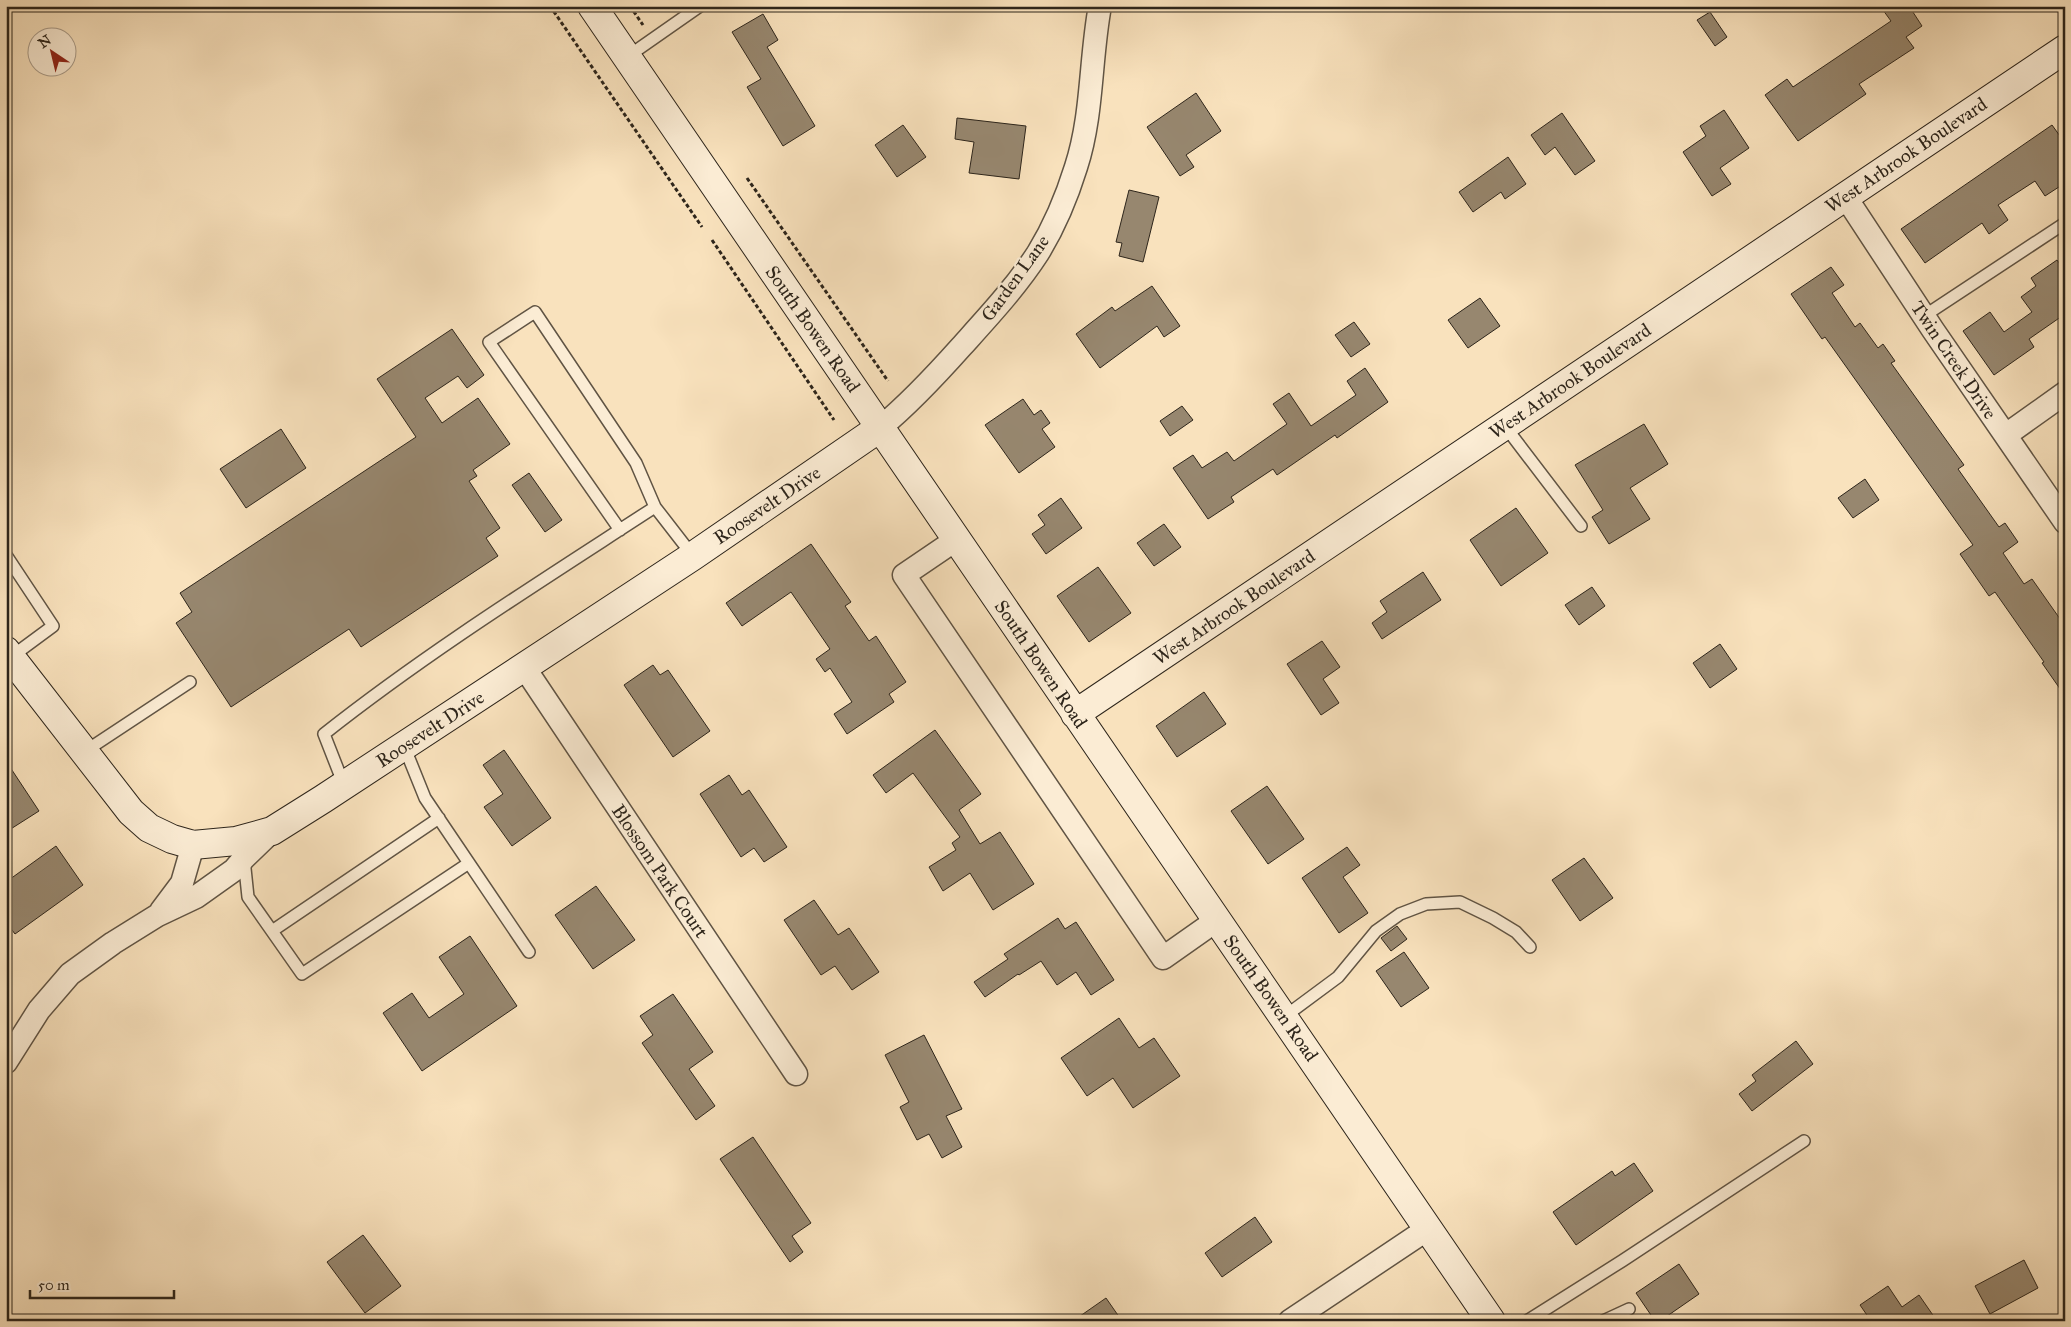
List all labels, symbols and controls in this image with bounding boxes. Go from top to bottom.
north arrow [28,28,78,78]
text: N [35,31,55,52]
street label: West Arbrook Boulevard [1821,92,1992,218]
street label: Garden Lane [976,230,1054,326]
street label: South Bowen Road [761,261,866,397]
street label: Twin Creek Drive [1906,297,2002,423]
street label: West Arbrook Boulevard [1485,318,1656,444]
street label: Roosevelt Drive [709,461,825,549]
street label: West Arbrook Boulevard [1149,544,1320,670]
street label: South Bowen Road [990,596,1093,733]
street label: Roosevelt Drive [372,686,488,772]
street label: Blossom Park Court [607,800,713,942]
street label: South Bowen Road [1219,930,1324,1066]
scale bar [30,1267,174,1299]
text: 50 m [38,1276,70,1294]

